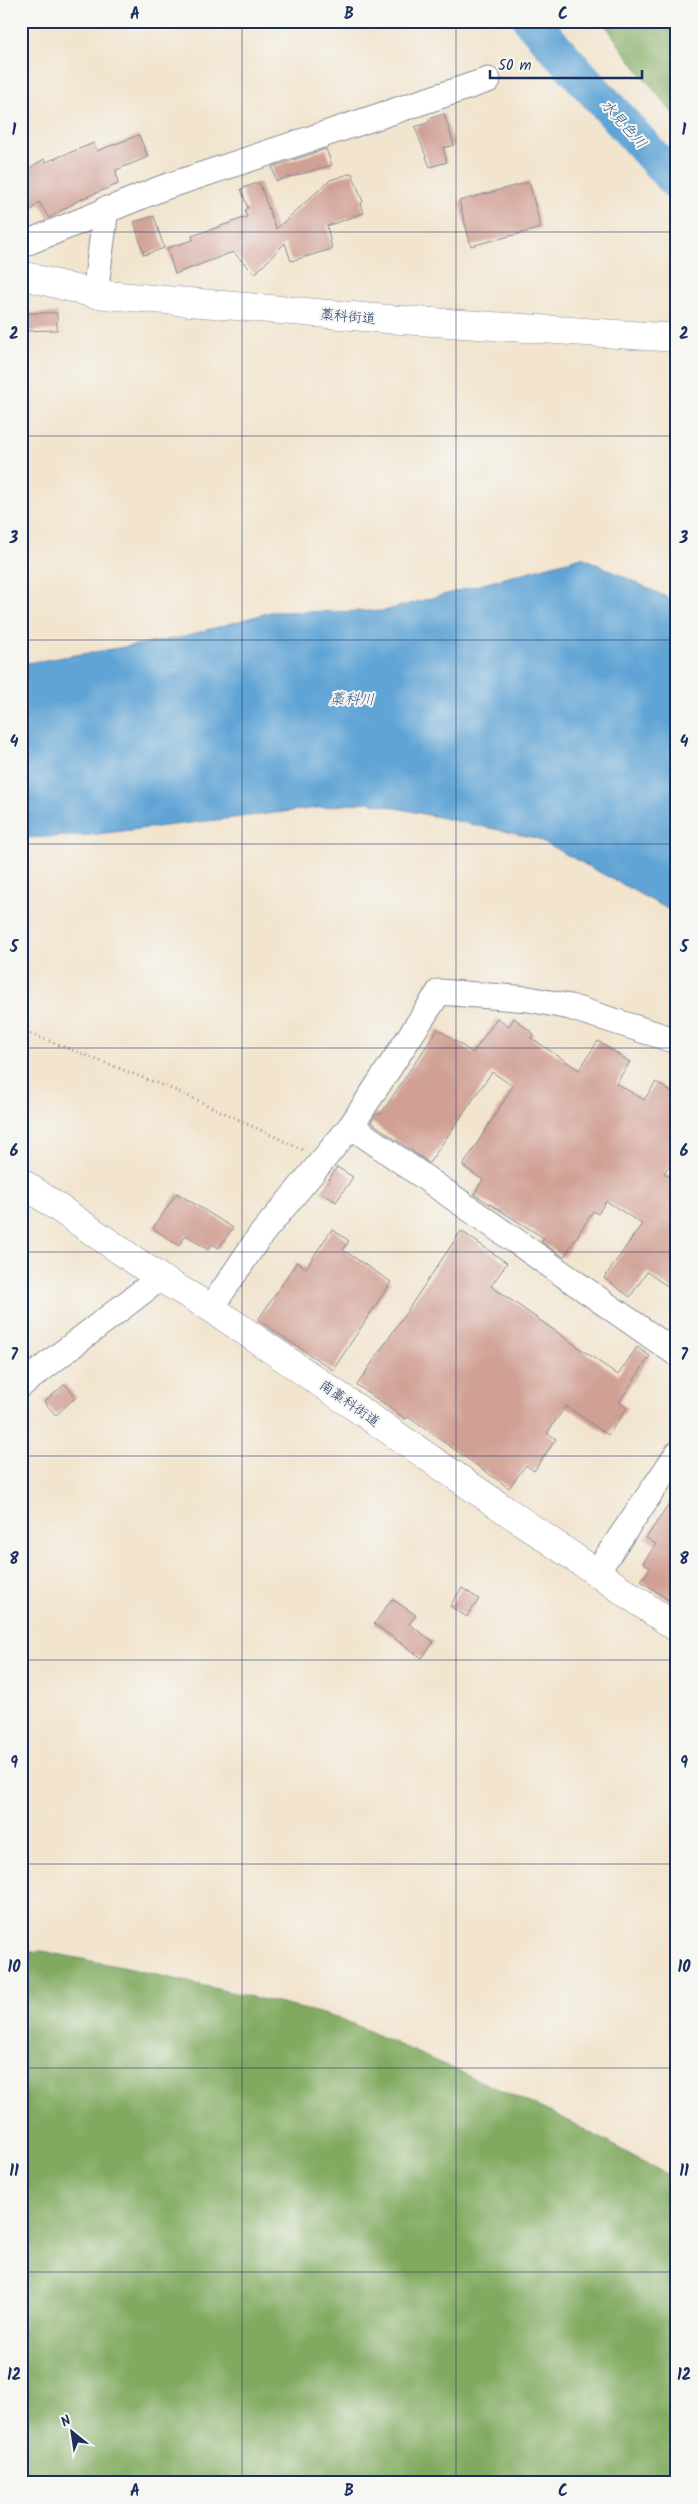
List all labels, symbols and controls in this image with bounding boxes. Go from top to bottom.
text: A [130,2,140,27]
text: B [344,2,354,27]
text: C [558,2,568,27]
scale bar [490,48,643,80]
text: 50 m [498,54,532,78]
water label: 水見色川 [594,94,652,155]
text: 1 [12,118,17,143]
text: 1 [682,118,687,143]
street label: 藁科街道 [319,304,377,330]
text: 2 [9,322,19,347]
text: 2 [679,322,689,347]
text: 3 [9,526,19,551]
text: 3 [679,526,689,551]
water label: 藁科川 [329,688,375,712]
text: 4 [10,730,19,755]
text: 4 [680,730,689,755]
text: 5 [9,935,20,960]
text: 5 [679,935,690,960]
text: 6 [10,1139,19,1164]
text: 6 [680,1139,689,1164]
text: 7 [10,1343,18,1368]
text: 7 [680,1343,688,1368]
street label: 南藁科街道 [314,1375,384,1433]
text: 8 [9,1547,19,1572]
text: 8 [679,1547,689,1572]
text: 9 [10,1751,18,1776]
text: 9 [680,1751,688,1776]
text: 10 [7,1955,21,1980]
text: 10 [677,1955,691,1980]
text: 11 [9,2159,19,2184]
text: 11 [679,2159,689,2184]
text: 12 [7,2363,21,2388]
text: 12 [677,2363,691,2388]
north arrow [48,2406,98,2456]
text: N [57,2410,75,2433]
text: A [130,2479,140,2504]
text: B [344,2479,354,2504]
text: C [558,2479,568,2504]

